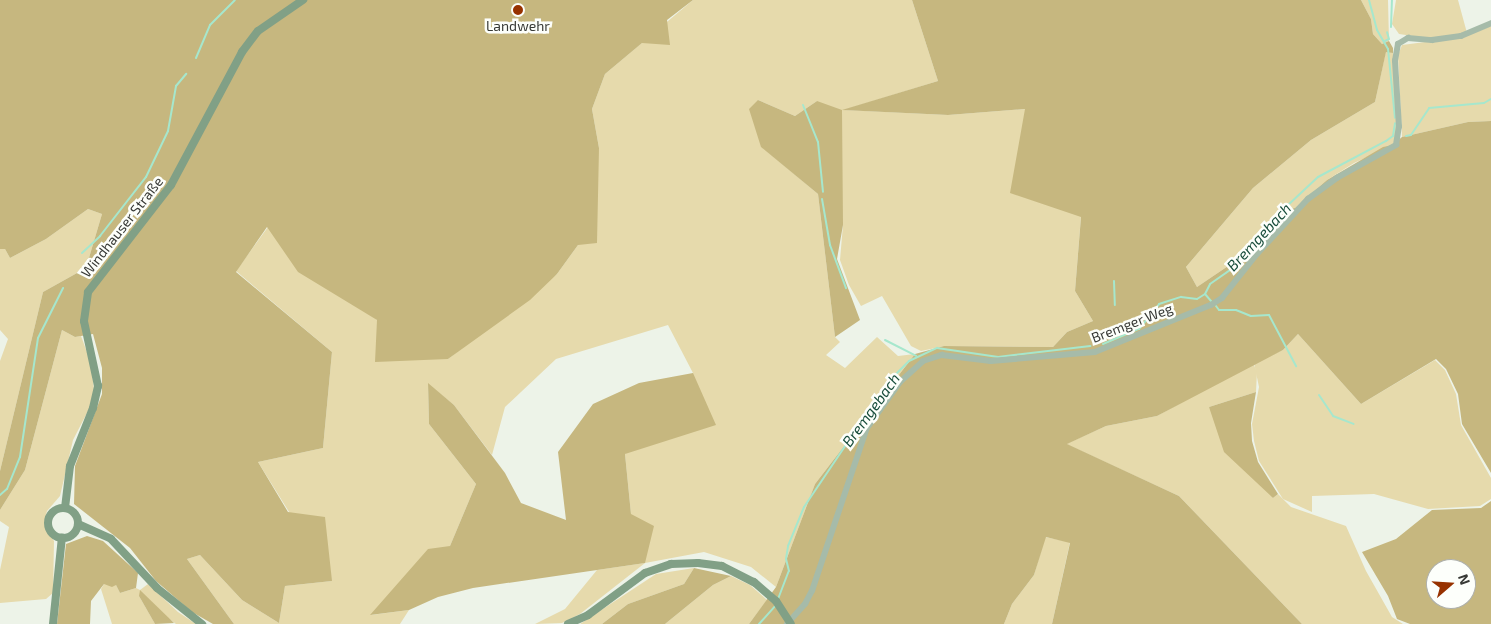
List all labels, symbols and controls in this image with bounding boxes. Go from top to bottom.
marker: Landwehr [512,4,524,16]
place label: Landwehr [486,18,550,34]
street label: Windhauser Straße [77,173,167,281]
water label: Bremgebach [1223,199,1295,275]
street label: Bremger Weg [1089,300,1175,346]
water label: Bremgebach [838,370,904,450]
north arrow [1426,559,1476,609]
text: N [1455,572,1474,587]

